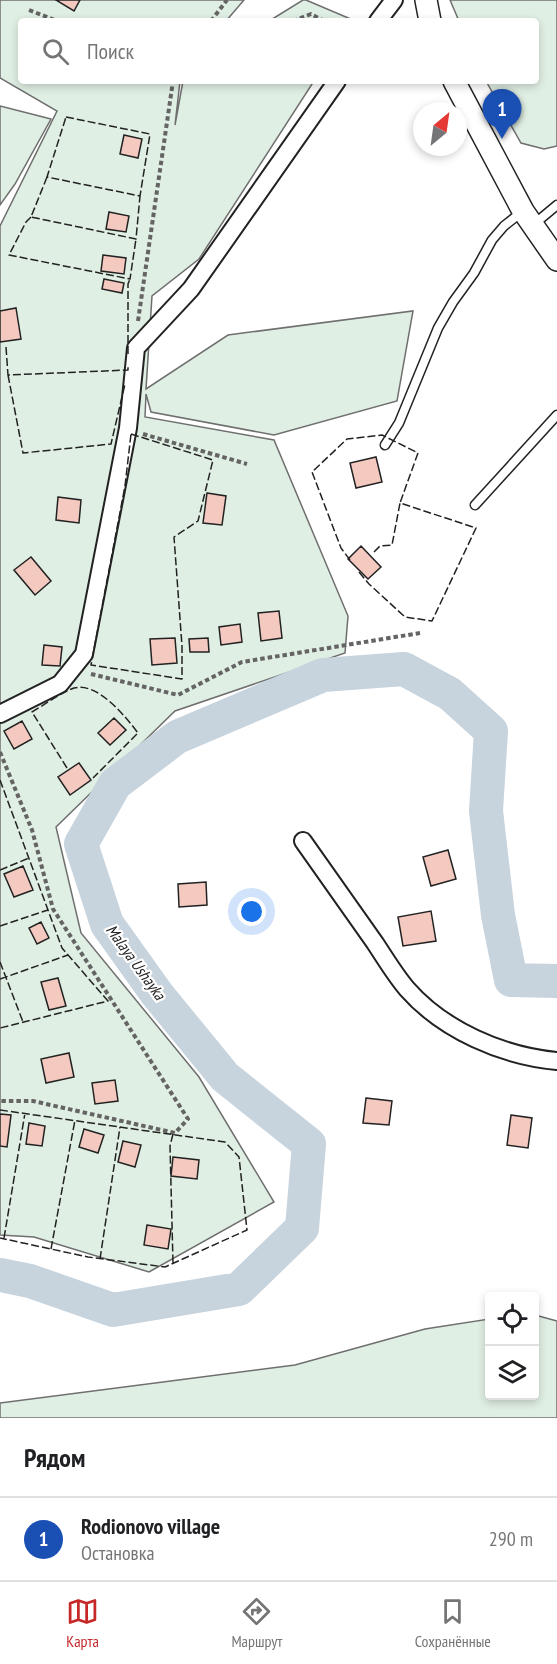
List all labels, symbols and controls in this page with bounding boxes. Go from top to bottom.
search box [18,18,539,84]
icon: search [39,35,72,68]
text: Поиск [87,37,134,65]
pin: 1 [482,90,522,139]
north arrow [413,102,467,156]
your location [237,897,266,926]
water label: Malaya Ushayka [102,920,171,1005]
map controls [485,1292,539,1400]
button: locate [485,1292,539,1346]
button: layers [485,1346,539,1400]
text: Рядом [24,1441,85,1474]
text: Rodionovo village [81,1512,220,1540]
text: 1 [39,1526,48,1552]
text: 290 m [489,1526,533,1552]
text: Остановка [81,1540,154,1566]
tab: Карта [66,1595,99,1651]
tab: Маршрут [231,1595,282,1651]
tab: Сохранённые [415,1595,491,1651]

